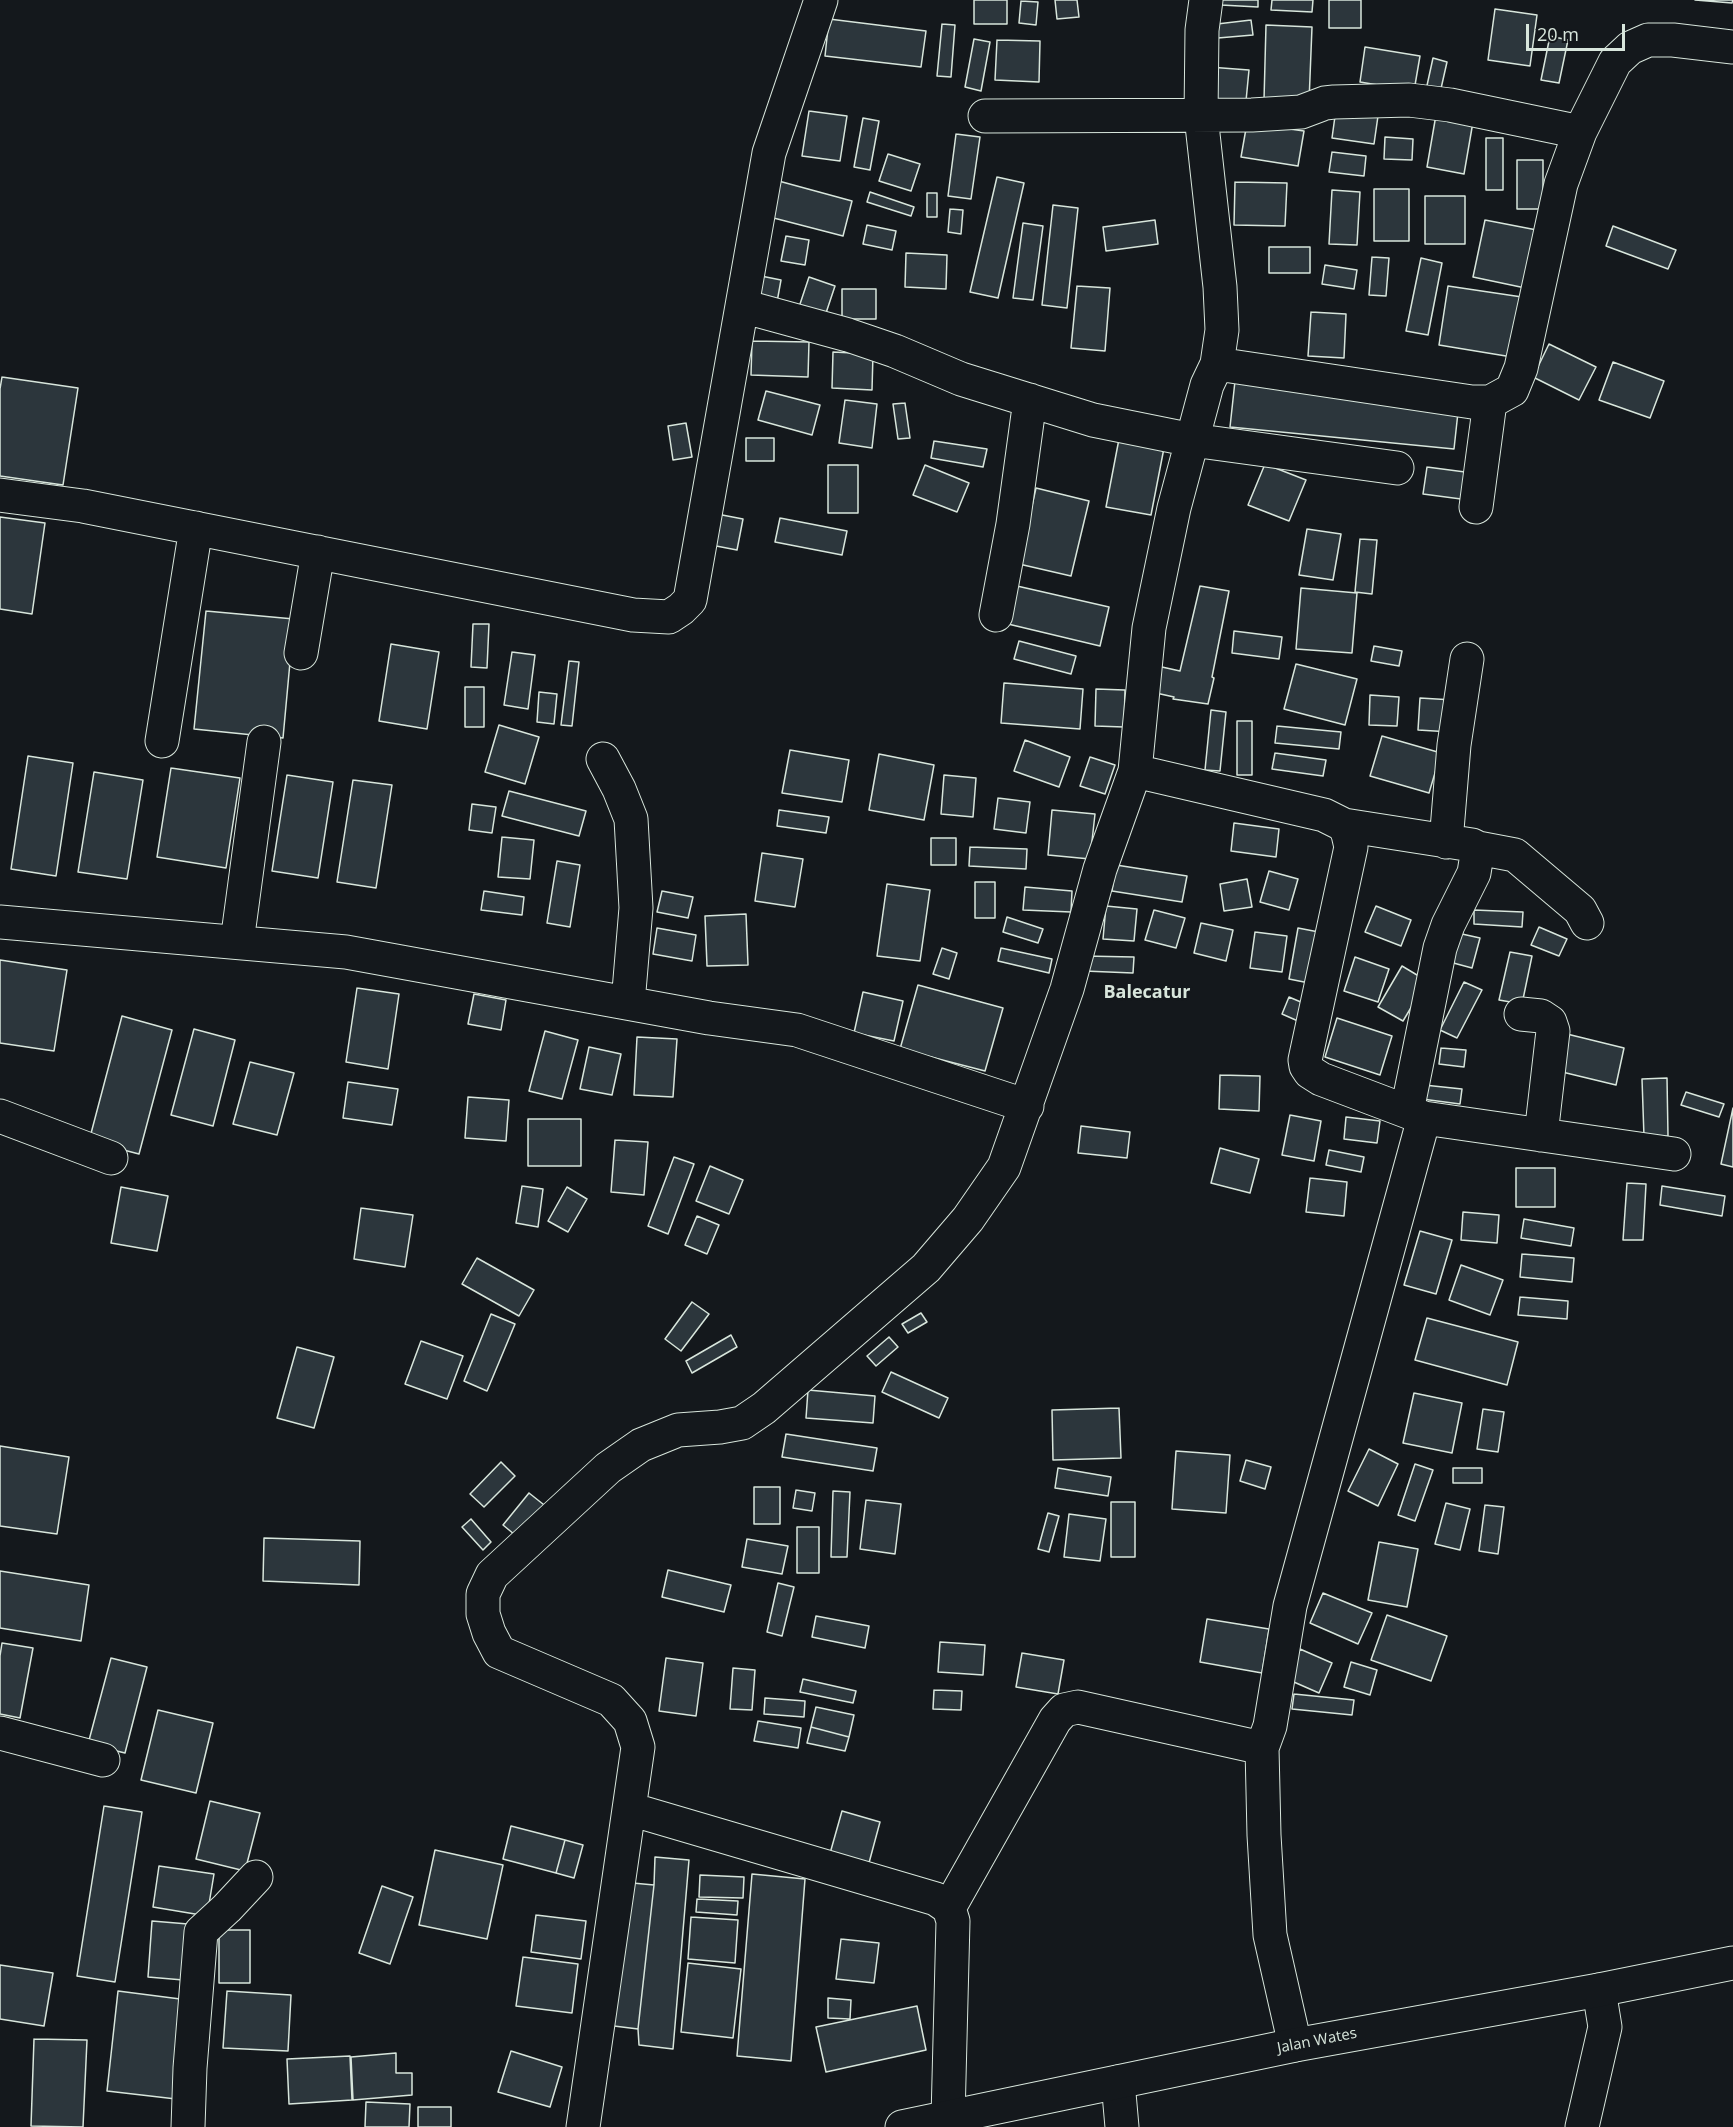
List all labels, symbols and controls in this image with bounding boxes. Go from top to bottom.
scale bar [1529,12,1628,50]
text: 20 m [1537,22,1579,46]
district label: Balecatur [1103,982,1191,1004]
street label: Jalan Wates [1276,2024,1358,2058]

